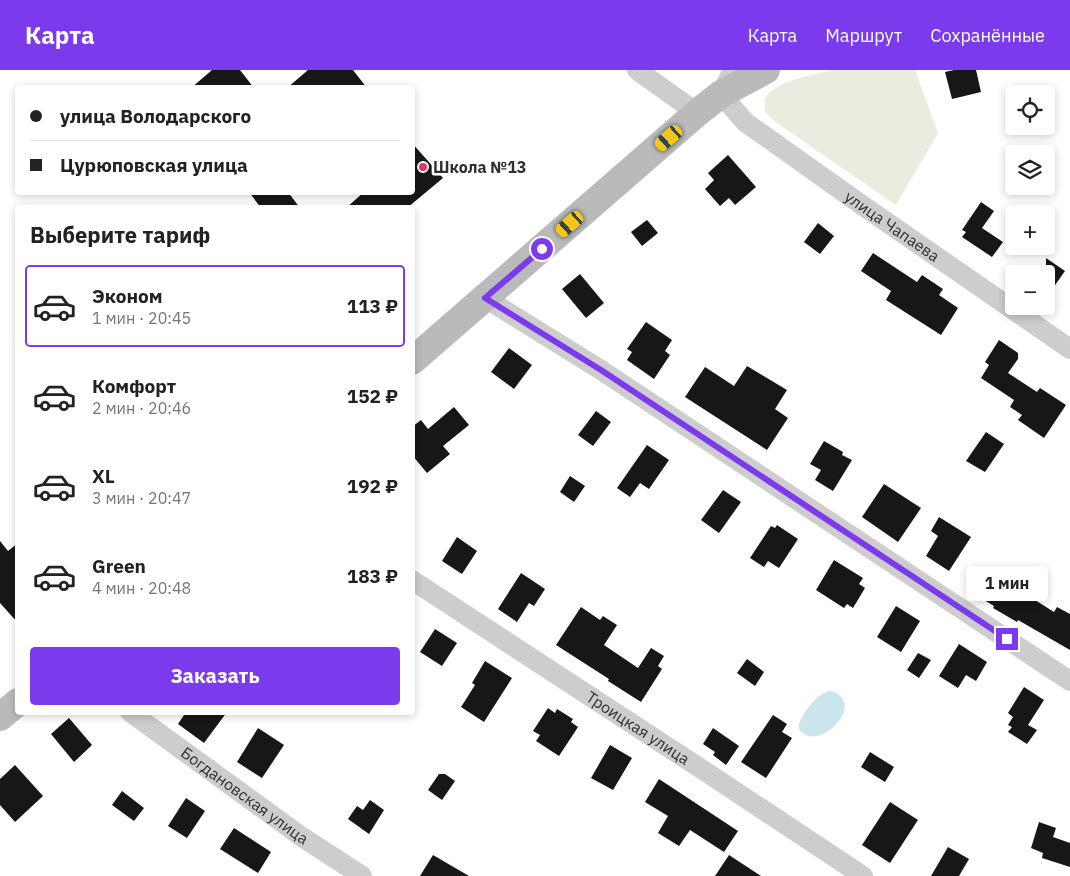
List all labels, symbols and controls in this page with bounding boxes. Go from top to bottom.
text: Карта [25,19,95,51]
text: Карта [748,24,797,47]
text: Маршрут [825,24,902,47]
text: Сохранённые [930,24,1045,47]
map controls [1005,85,1055,315]
button: locate [1005,85,1055,135]
text: улица Володарского [60,104,251,128]
car [652,122,685,154]
button: layers [1005,145,1055,195]
text: Цурюповская улица [60,153,248,177]
place label: Школа №13 [433,157,526,177]
marker: Школа №13 [417,161,429,173]
street label: улица Чапаева [841,186,944,266]
button: + [1005,205,1055,255]
car [553,208,586,240]
text: Выберите тариф [30,220,210,249]
route start [531,238,553,260]
button: − [1005,265,1055,315]
icon: car [32,284,77,329]
text: Эконом [92,284,163,308]
text: 113 ₽ [347,294,398,318]
text: 1 мин · 20:45 [92,308,191,328]
icon: car [32,374,77,419]
text: Комфорт [92,374,176,398]
text: 152 ₽ [347,384,398,408]
text: 2 мин · 20:46 [92,398,191,418]
icon: car [32,464,77,509]
text: XL [92,464,115,488]
text: 192 ₽ [347,474,398,498]
text: 3 мин · 20:47 [92,488,191,508]
icon: car [32,554,77,599]
text: Green [92,554,146,578]
text: 183 ₽ [347,564,398,588]
callout: 1 мин [966,566,1048,602]
text: 1 мин [985,573,1029,593]
text: 4 мин · 20:48 [92,578,191,598]
route end [996,628,1018,650]
button: Заказать [30,647,400,705]
street label: Троицкая улица [583,687,694,769]
street label: Богдановская улица [177,742,313,849]

